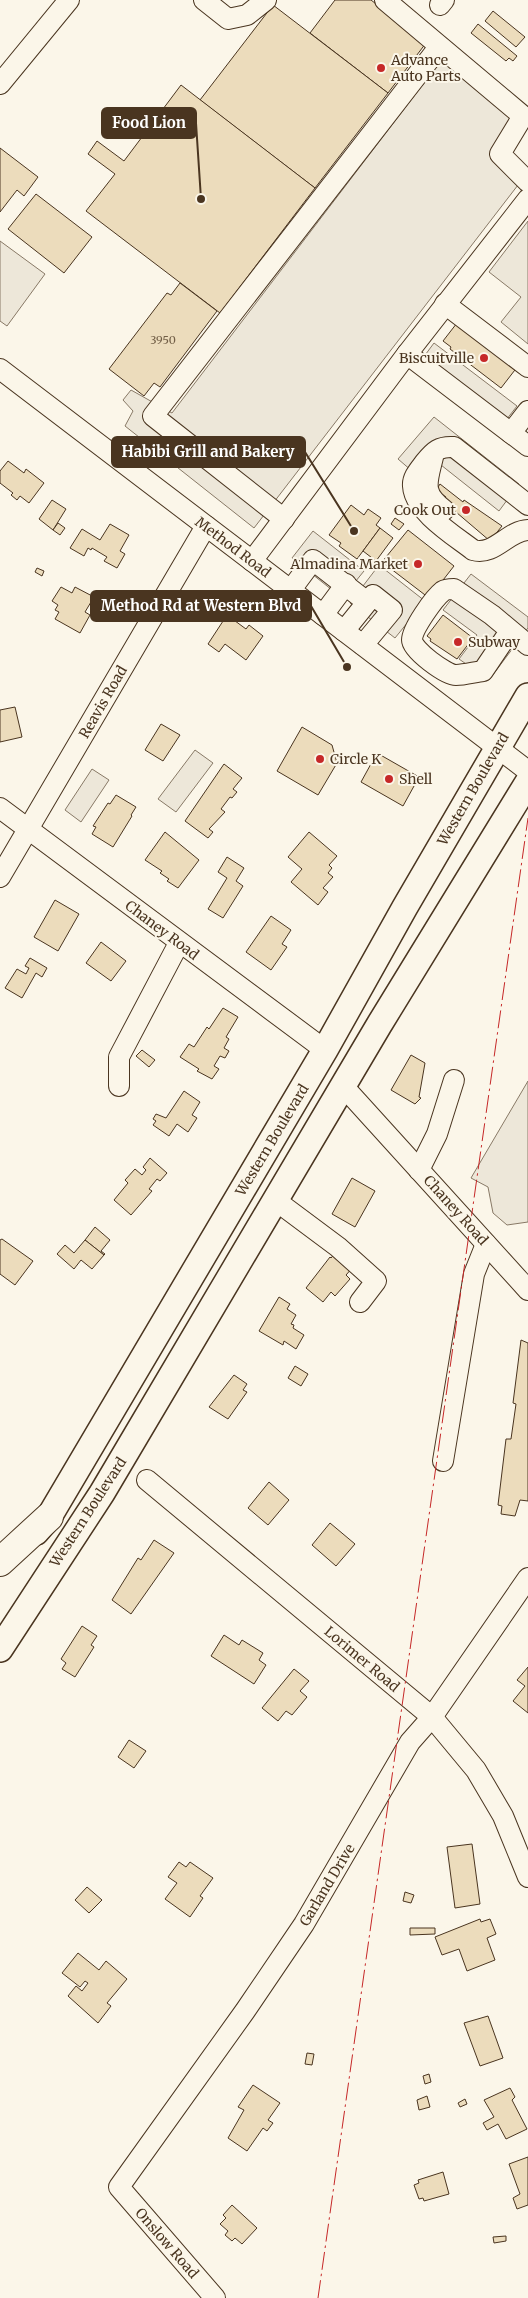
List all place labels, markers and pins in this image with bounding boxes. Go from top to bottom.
place label: Advance Auto Parts [390,51,461,85]
marker: Advance Auto Parts [375,62,387,74]
callout: Food Lion [102,108,196,138]
place label: Biscuitville [399,349,474,367]
marker: Biscuitville [478,352,490,364]
callout: Habibi Grill and Bakery [112,437,305,467]
place label: Cook Out [394,501,457,519]
marker: Cook Out [460,504,472,516]
place label: Almadina Market [289,555,409,573]
marker: Almadina Market [412,558,424,570]
callout: Method Rd at Western Blvd [91,591,311,621]
place label: Subway [468,633,521,651]
marker: Subway [452,636,464,648]
place label: Circle K [330,750,382,768]
marker: Circle K [314,753,326,765]
place label: Shell [399,770,433,788]
marker: Shell [383,773,395,785]

